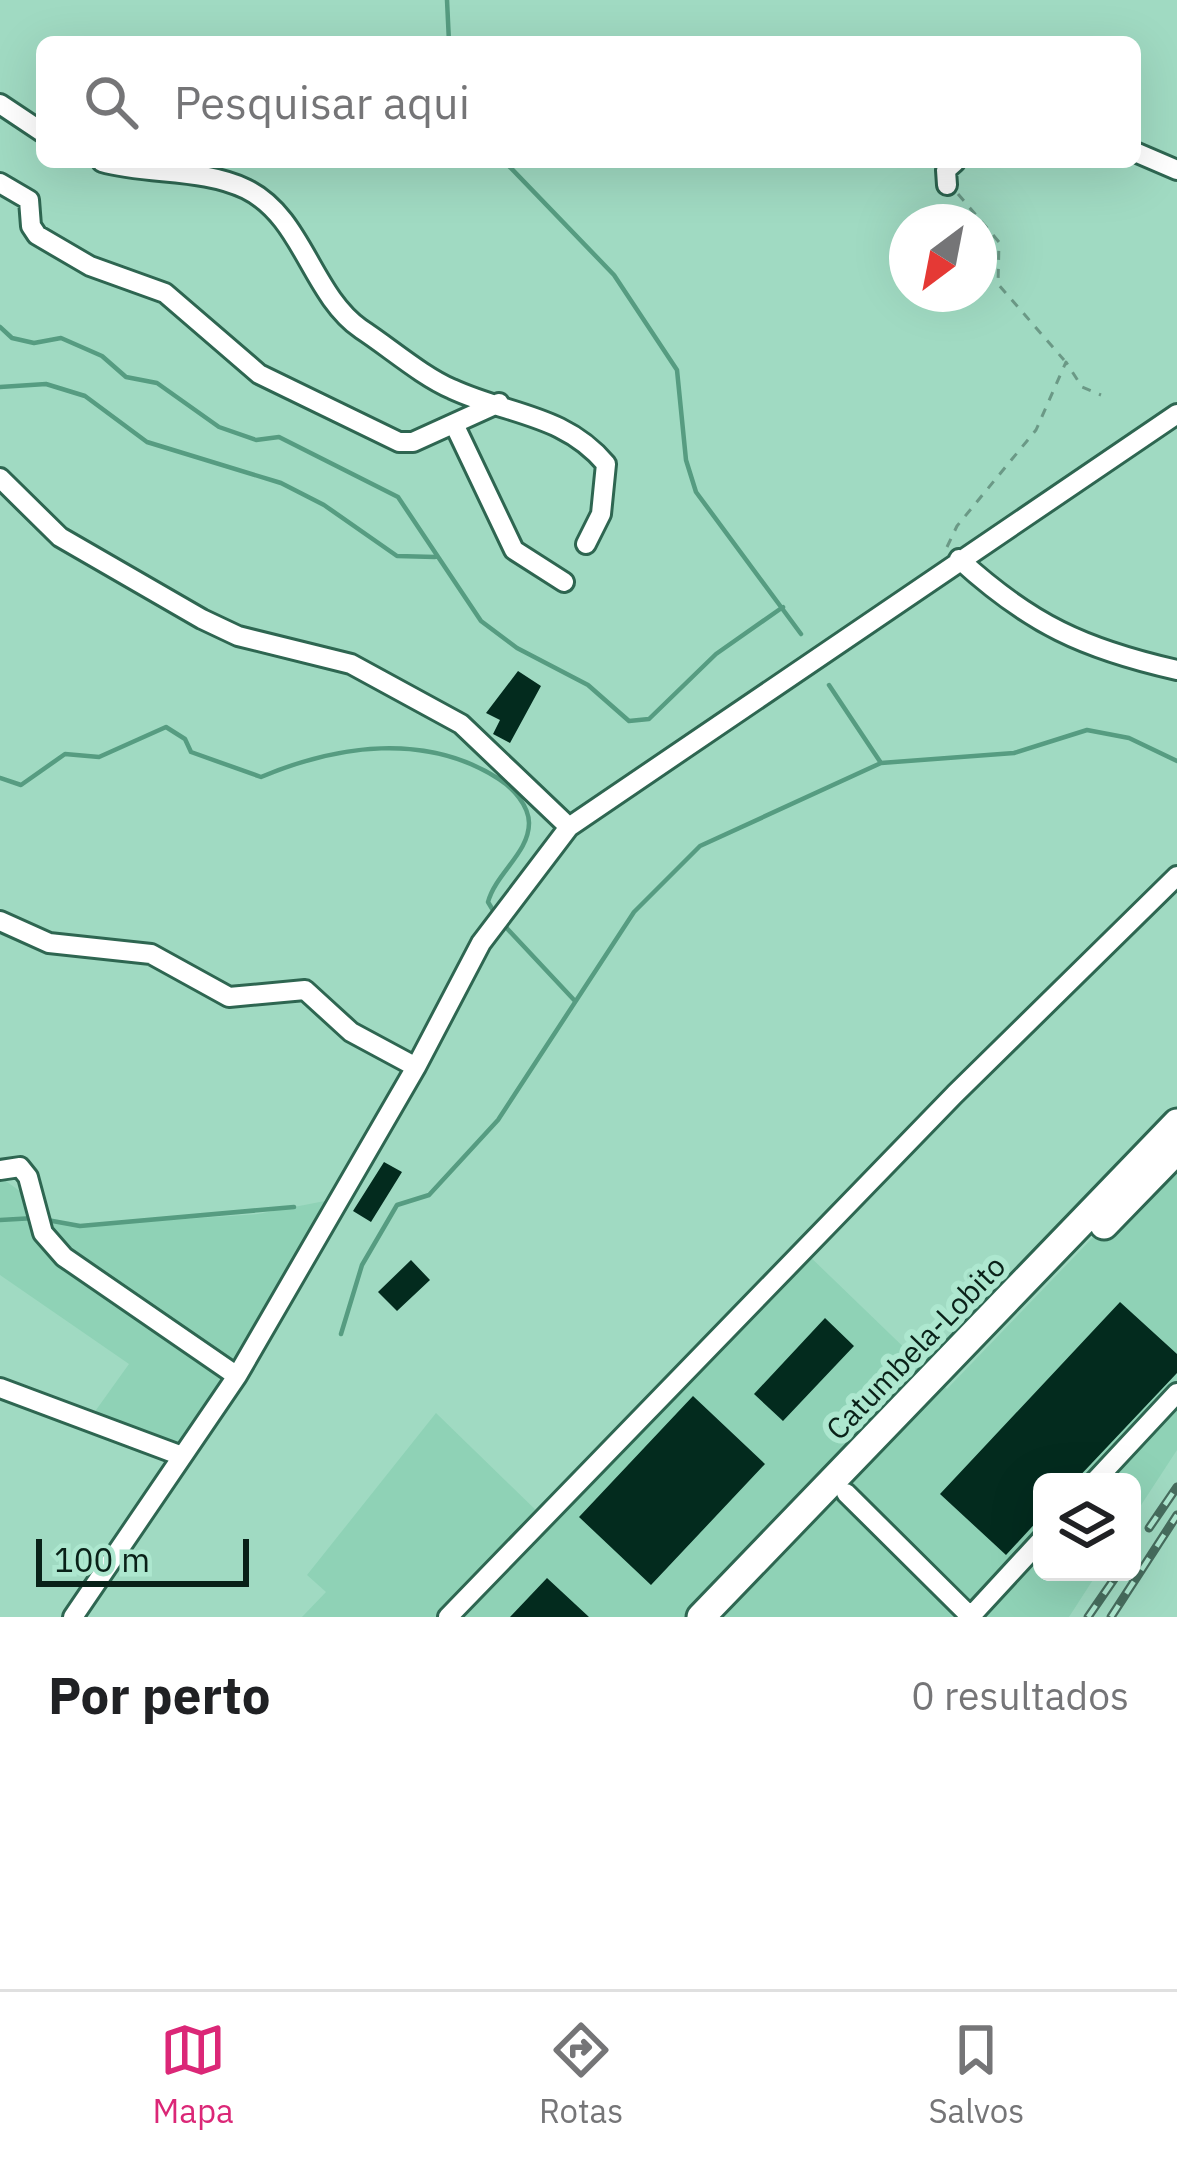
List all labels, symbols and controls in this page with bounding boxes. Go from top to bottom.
search box [36,36,1141,168]
icon: search [78,69,144,135]
text: Pesquisar aqui [174,73,470,131]
north arrow [889,204,997,312]
street label: Catumbela-Lobito [817,1246,1013,1448]
map controls [1033,1473,1141,1581]
button: layers [1033,1473,1141,1581]
scale bar [36,1533,249,1586]
text: 100 m [54,1538,150,1581]
text: Por perto [48,1662,270,1728]
text: 0 resultados [911,1670,1129,1721]
tab: Mapa [153,2017,234,2132]
tab: Rotas [539,2017,623,2132]
tab: Salvos [928,2017,1024,2132]

